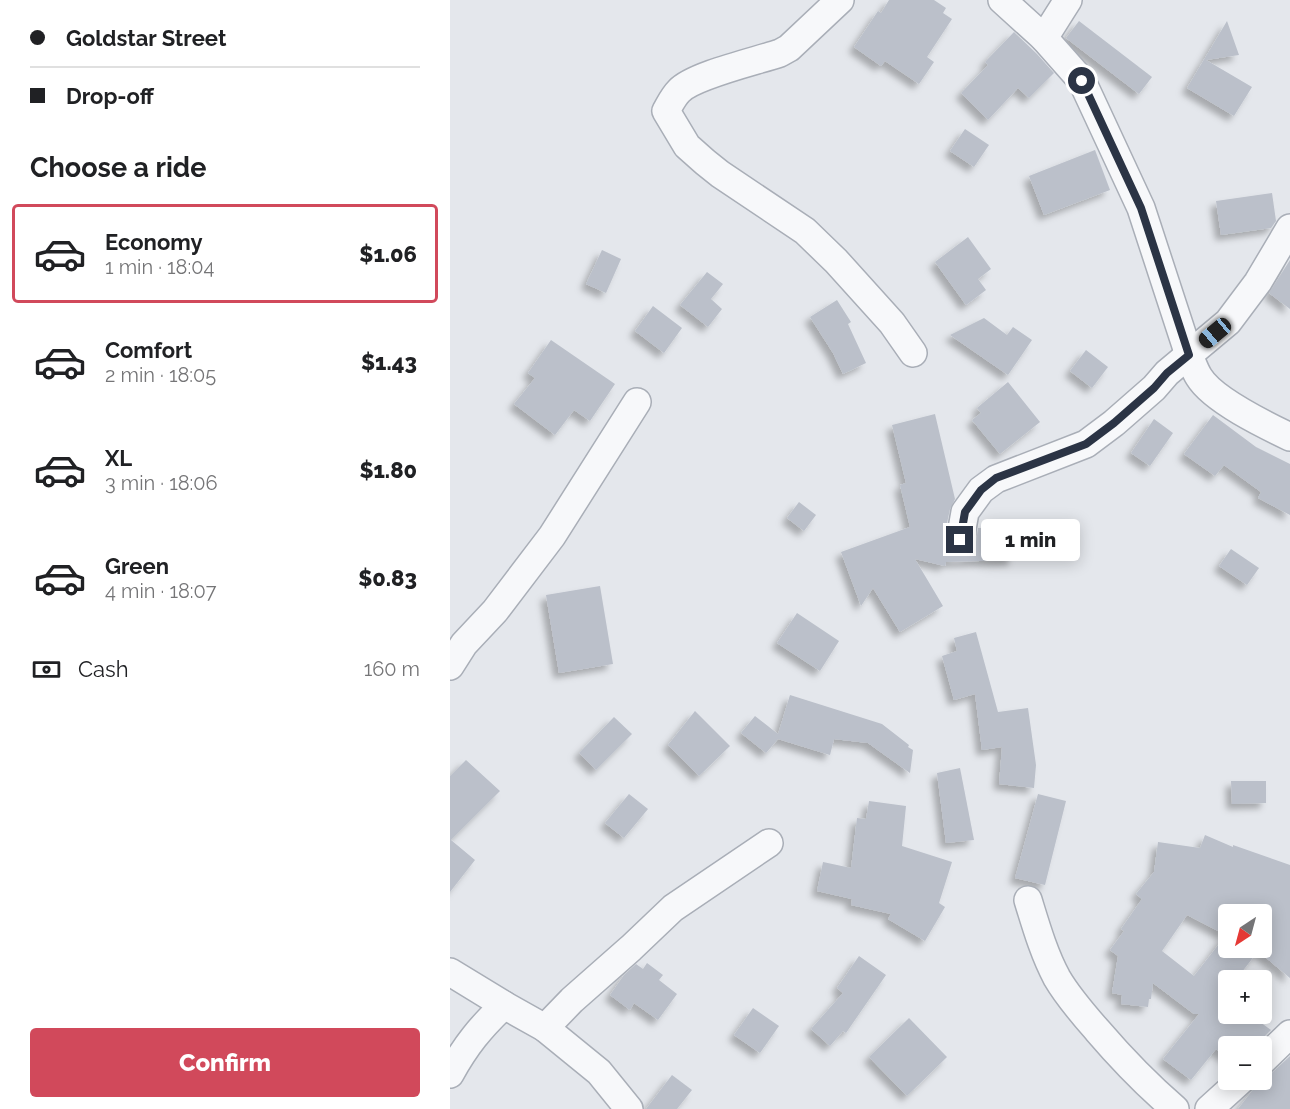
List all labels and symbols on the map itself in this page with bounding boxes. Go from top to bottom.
route start [1068,67,1095,94]
car [1195,315,1235,351]
callout: 1 min [981,519,1080,561]
route end [946,526,973,553]
north arrow [1218,904,1272,958]

